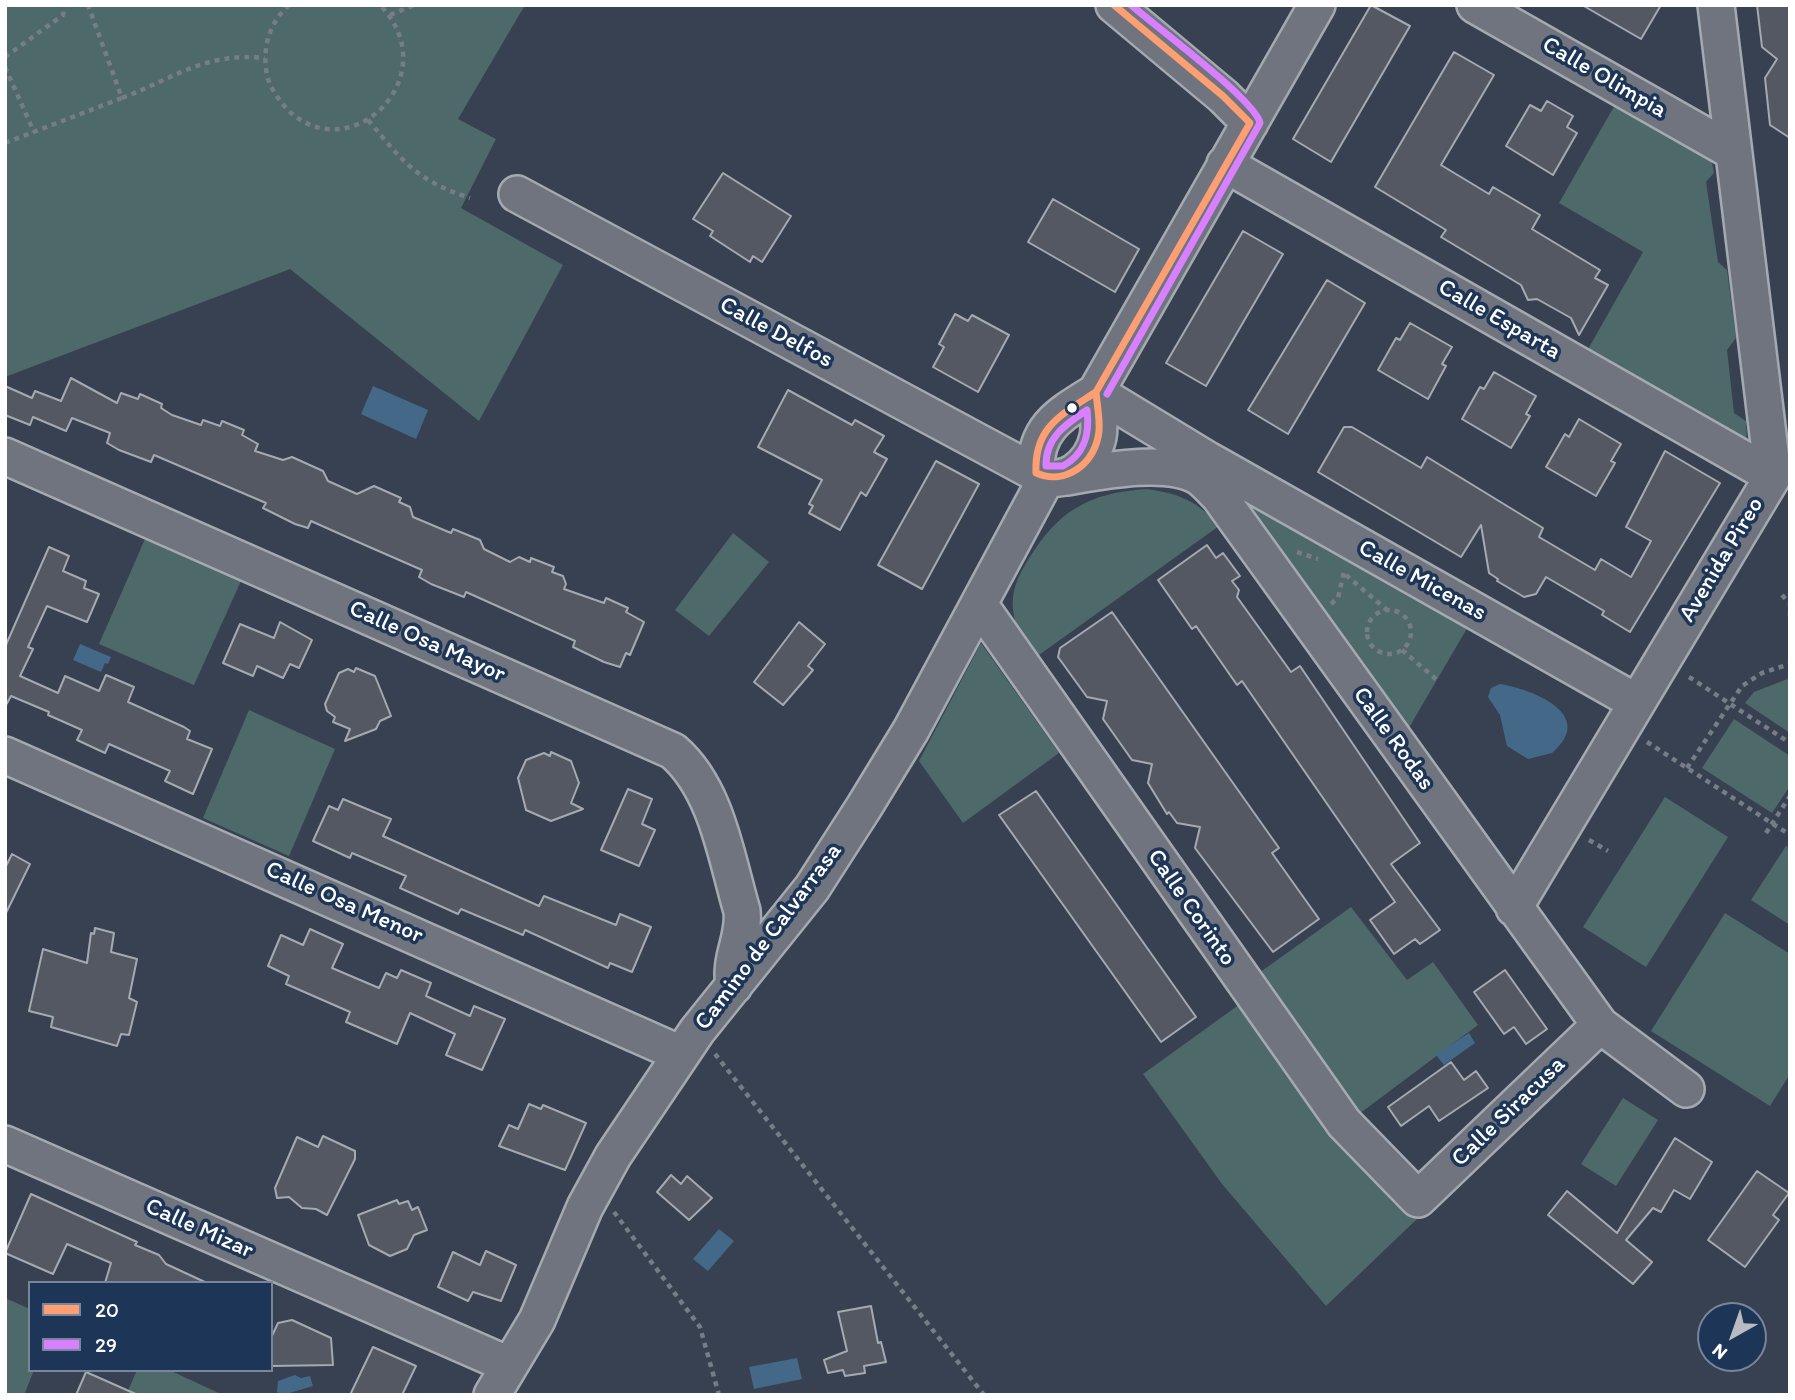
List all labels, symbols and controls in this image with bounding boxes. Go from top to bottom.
street label: Calle Olimpia [1536,31,1672,125]
street label: Calle Esparta [1433,273,1565,367]
street label: Calle Delfos [714,291,838,375]
unlabelled marker [1065,401,1079,415]
street label: Avenida Pireo [1674,492,1770,628]
street label: Calle Micenas [1353,534,1491,628]
street label: Calle Osa Mayor [344,595,510,689]
street label: Calle Rodas [1346,682,1440,796]
street label: Camino de Calvarrasa [689,838,849,1036]
street label: Calle Corinto [1140,844,1242,972]
street label: Calle Osa Menor [261,855,427,951]
street label: Calle Siracusa [1446,1051,1572,1173]
street label: Calle Mizar [140,1192,258,1266]
legend [28,1281,273,1372]
text: 20 [95,1297,119,1322]
north arrow [1697,1302,1767,1372]
text: 29 [95,1332,117,1357]
text: N [1707,1339,1732,1365]

